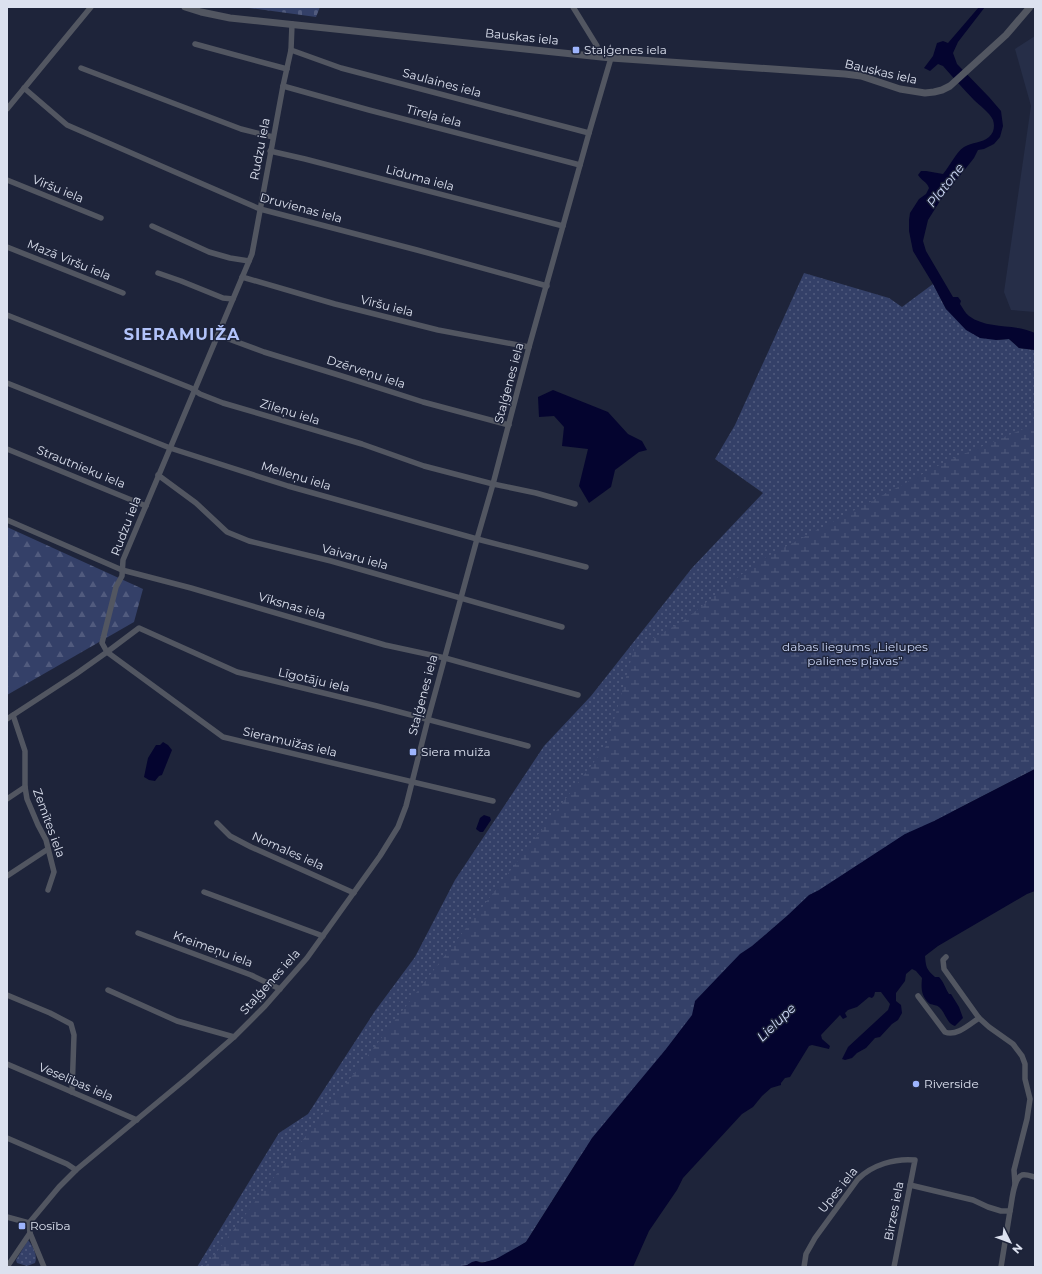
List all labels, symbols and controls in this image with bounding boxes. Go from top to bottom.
street label: Bauskas iela [484,25,560,48]
place label: Staļģenes iela [584,42,667,57]
marker: Staļģenes iela [571,45,581,55]
street label: Bauskas iela [843,56,919,87]
street label: Saulaines iela [401,65,483,100]
street label: Tīreļa iela [405,101,463,130]
street label: Rudzu iela [246,117,273,181]
water label: Platone [923,160,967,210]
street label: Līduma iela [384,161,456,194]
street label: Viršu iela [30,171,86,206]
street label: Druvienas iela [258,189,344,226]
street label: Mazā Viršu iela [25,236,113,283]
street label: Viršu iela [359,292,415,319]
district label: SIERAMUIŽA [124,325,240,344]
street label: Staļģenes iela [491,341,526,425]
street label: Dzērveņu iela [325,352,407,391]
street label: Zileņu iela [258,395,322,428]
street label: Strautnieku iela [35,442,128,491]
street label: Melleņu iela [259,458,333,493]
street label: Rudzu iela [107,494,144,558]
street label: Vaivaru iela [320,540,390,573]
street label: Vīksnas iela [257,589,328,622]
park label: dabas liegums „Lielupes palienes pļavas” [782,639,928,668]
street label: Staļģenes iela [405,653,440,737]
street label: Līgotāju iela [277,664,351,695]
street label: Sieramuižas iela [242,723,339,760]
place label: Siera muiža [421,744,491,759]
marker: Siera muiža [408,747,418,757]
street label: Zemītes iela [30,786,69,859]
street label: Nomales iela [250,828,327,873]
street label: Kreimeņu iela [171,927,255,970]
street label: Staļģenes iela [236,946,303,1018]
water label: Lielupe [753,1000,799,1044]
street label: Veselības iela [37,1059,116,1104]
place label: Riverside [924,1076,979,1091]
marker: Riverside [911,1079,921,1089]
street label: Upes iela [815,1164,861,1216]
street label: Birzes iela [880,1180,907,1242]
place label: Rosība [30,1218,70,1233]
marker: Rosība [17,1221,27,1231]
north arrow [990,1222,1030,1262]
text: N [1009,1241,1026,1257]

